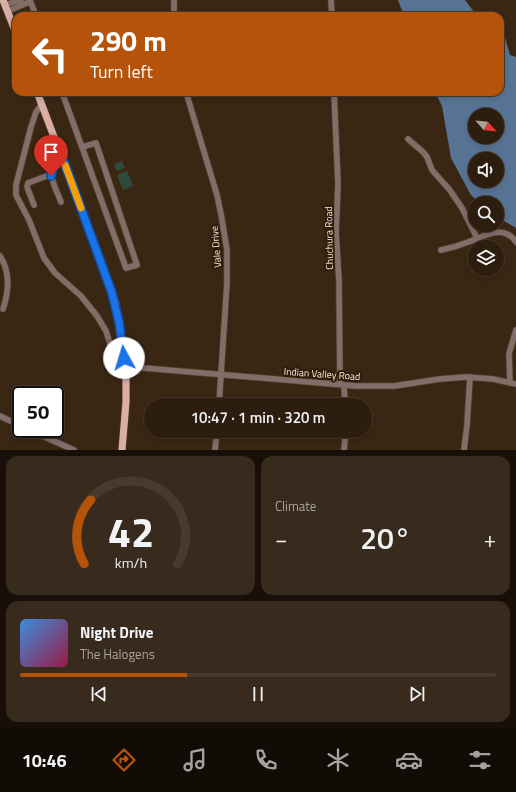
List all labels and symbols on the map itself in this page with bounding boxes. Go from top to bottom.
north arrow [468,108,504,144]
pin [34,135,68,176]
street label: Chuchura Road [321,206,337,270]
street label: Vale Drive [207,225,225,269]
position arrow [103,337,145,379]
street label: Indian Valley Road [283,364,361,384]
speed limit sign: 50 [12,386,64,438]

